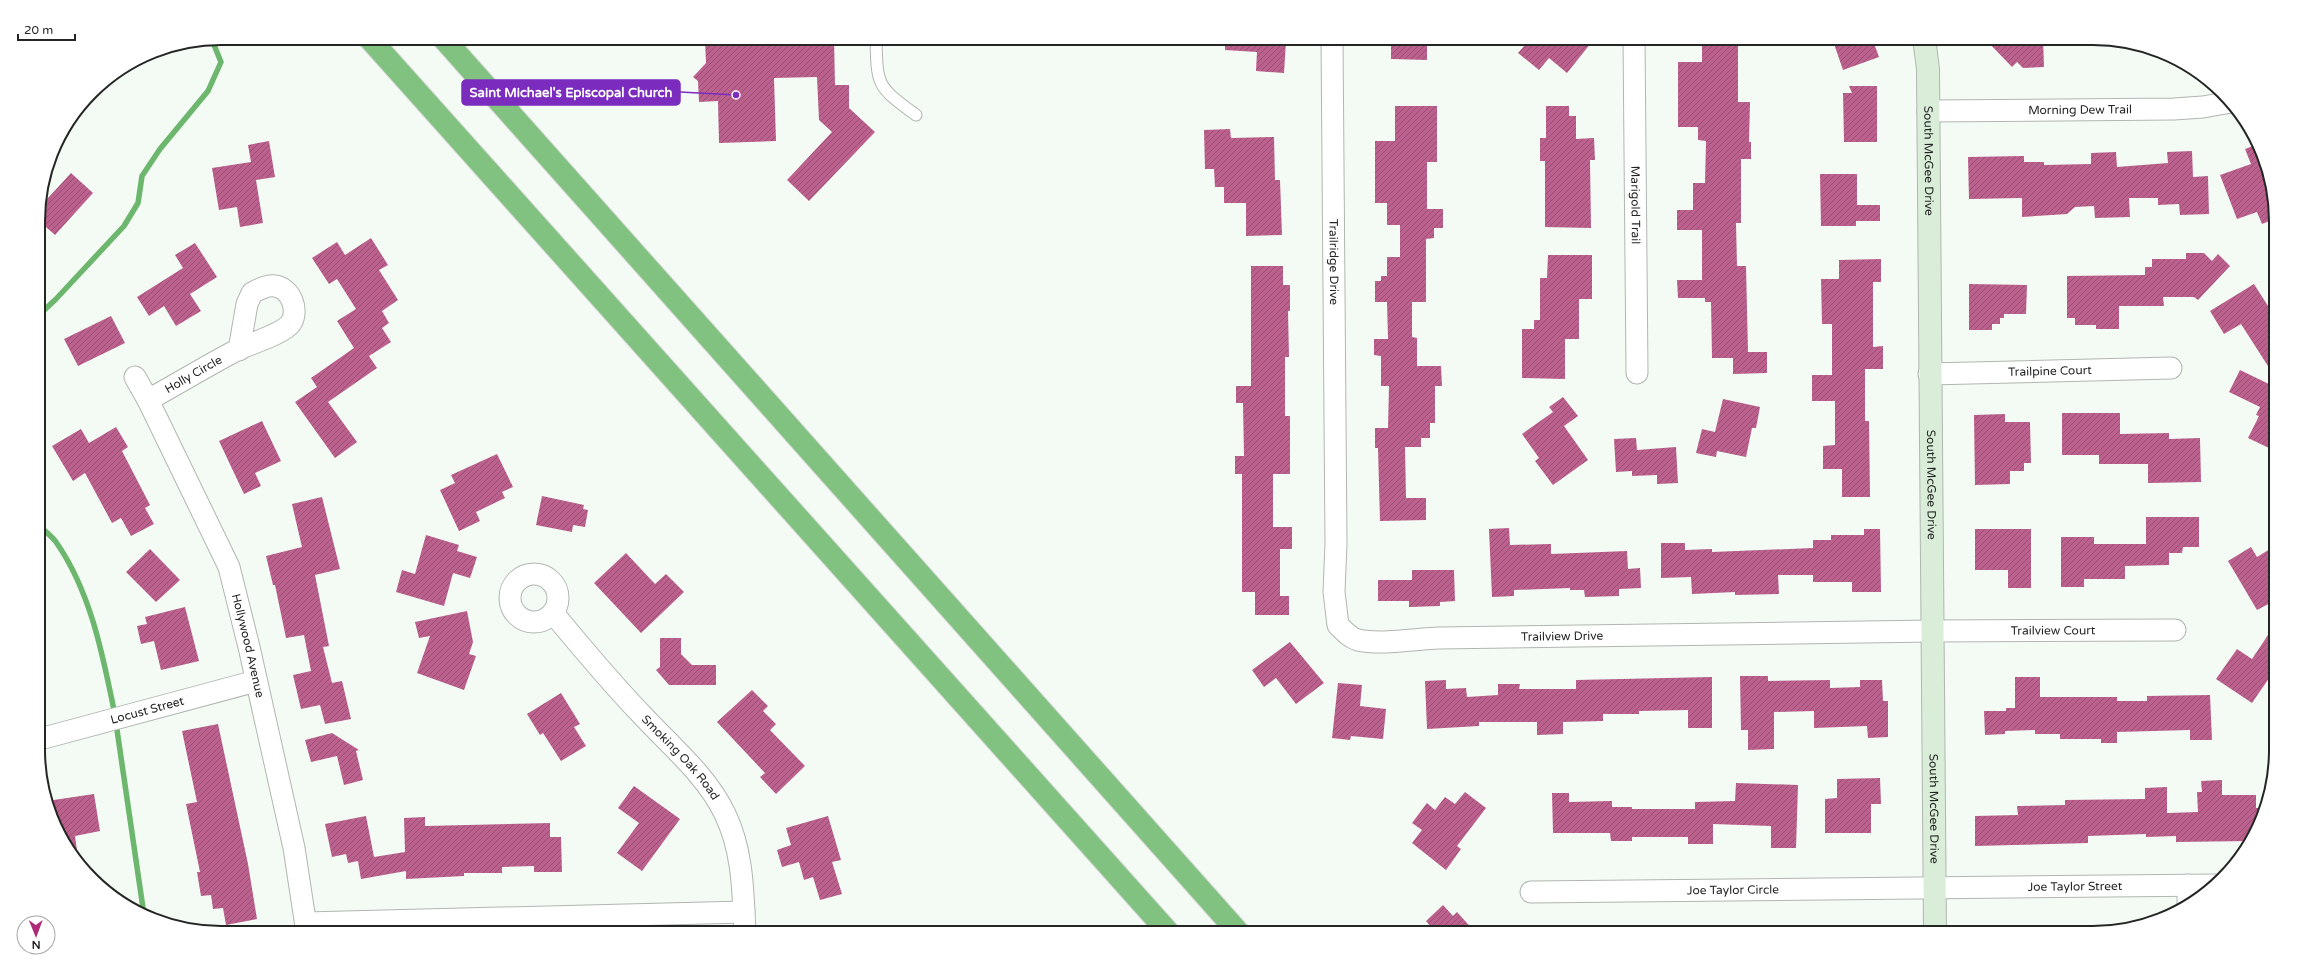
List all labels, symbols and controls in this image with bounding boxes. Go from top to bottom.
scale bar [18,16,75,42]
text: 20 m [24,23,53,37]
callout: Saint Michael's Episcopal Church [462,80,680,105]
text: Saint Michael's Episcopal Church [470,85,672,101]
street label: Morning Dew Trail [2028,102,2132,117]
street label: South McGee Drive [1921,106,1936,216]
street label: Marigold Trail [1628,166,1643,244]
street label: Trailridge Drive [1326,219,1341,305]
street label: Holly Circle [162,352,224,396]
street label: Trailpine Court [2008,363,2092,379]
street label: South McGee Drive [1924,430,1939,540]
street label: Hollywood Avenue [229,592,267,699]
street label: Trailview Court [2011,623,2096,638]
street label: Trailview Drive [1521,629,1604,644]
street label: Locust Street [109,694,186,727]
street label: Smoking Oak Road [639,712,722,803]
street label: South McGee Drive [1927,754,1941,864]
street label: Joe Taylor Street [2028,879,2123,894]
street label: Joe Taylor Circle [1687,882,1779,897]
north arrow [16,915,56,955]
text: N [32,938,41,951]

